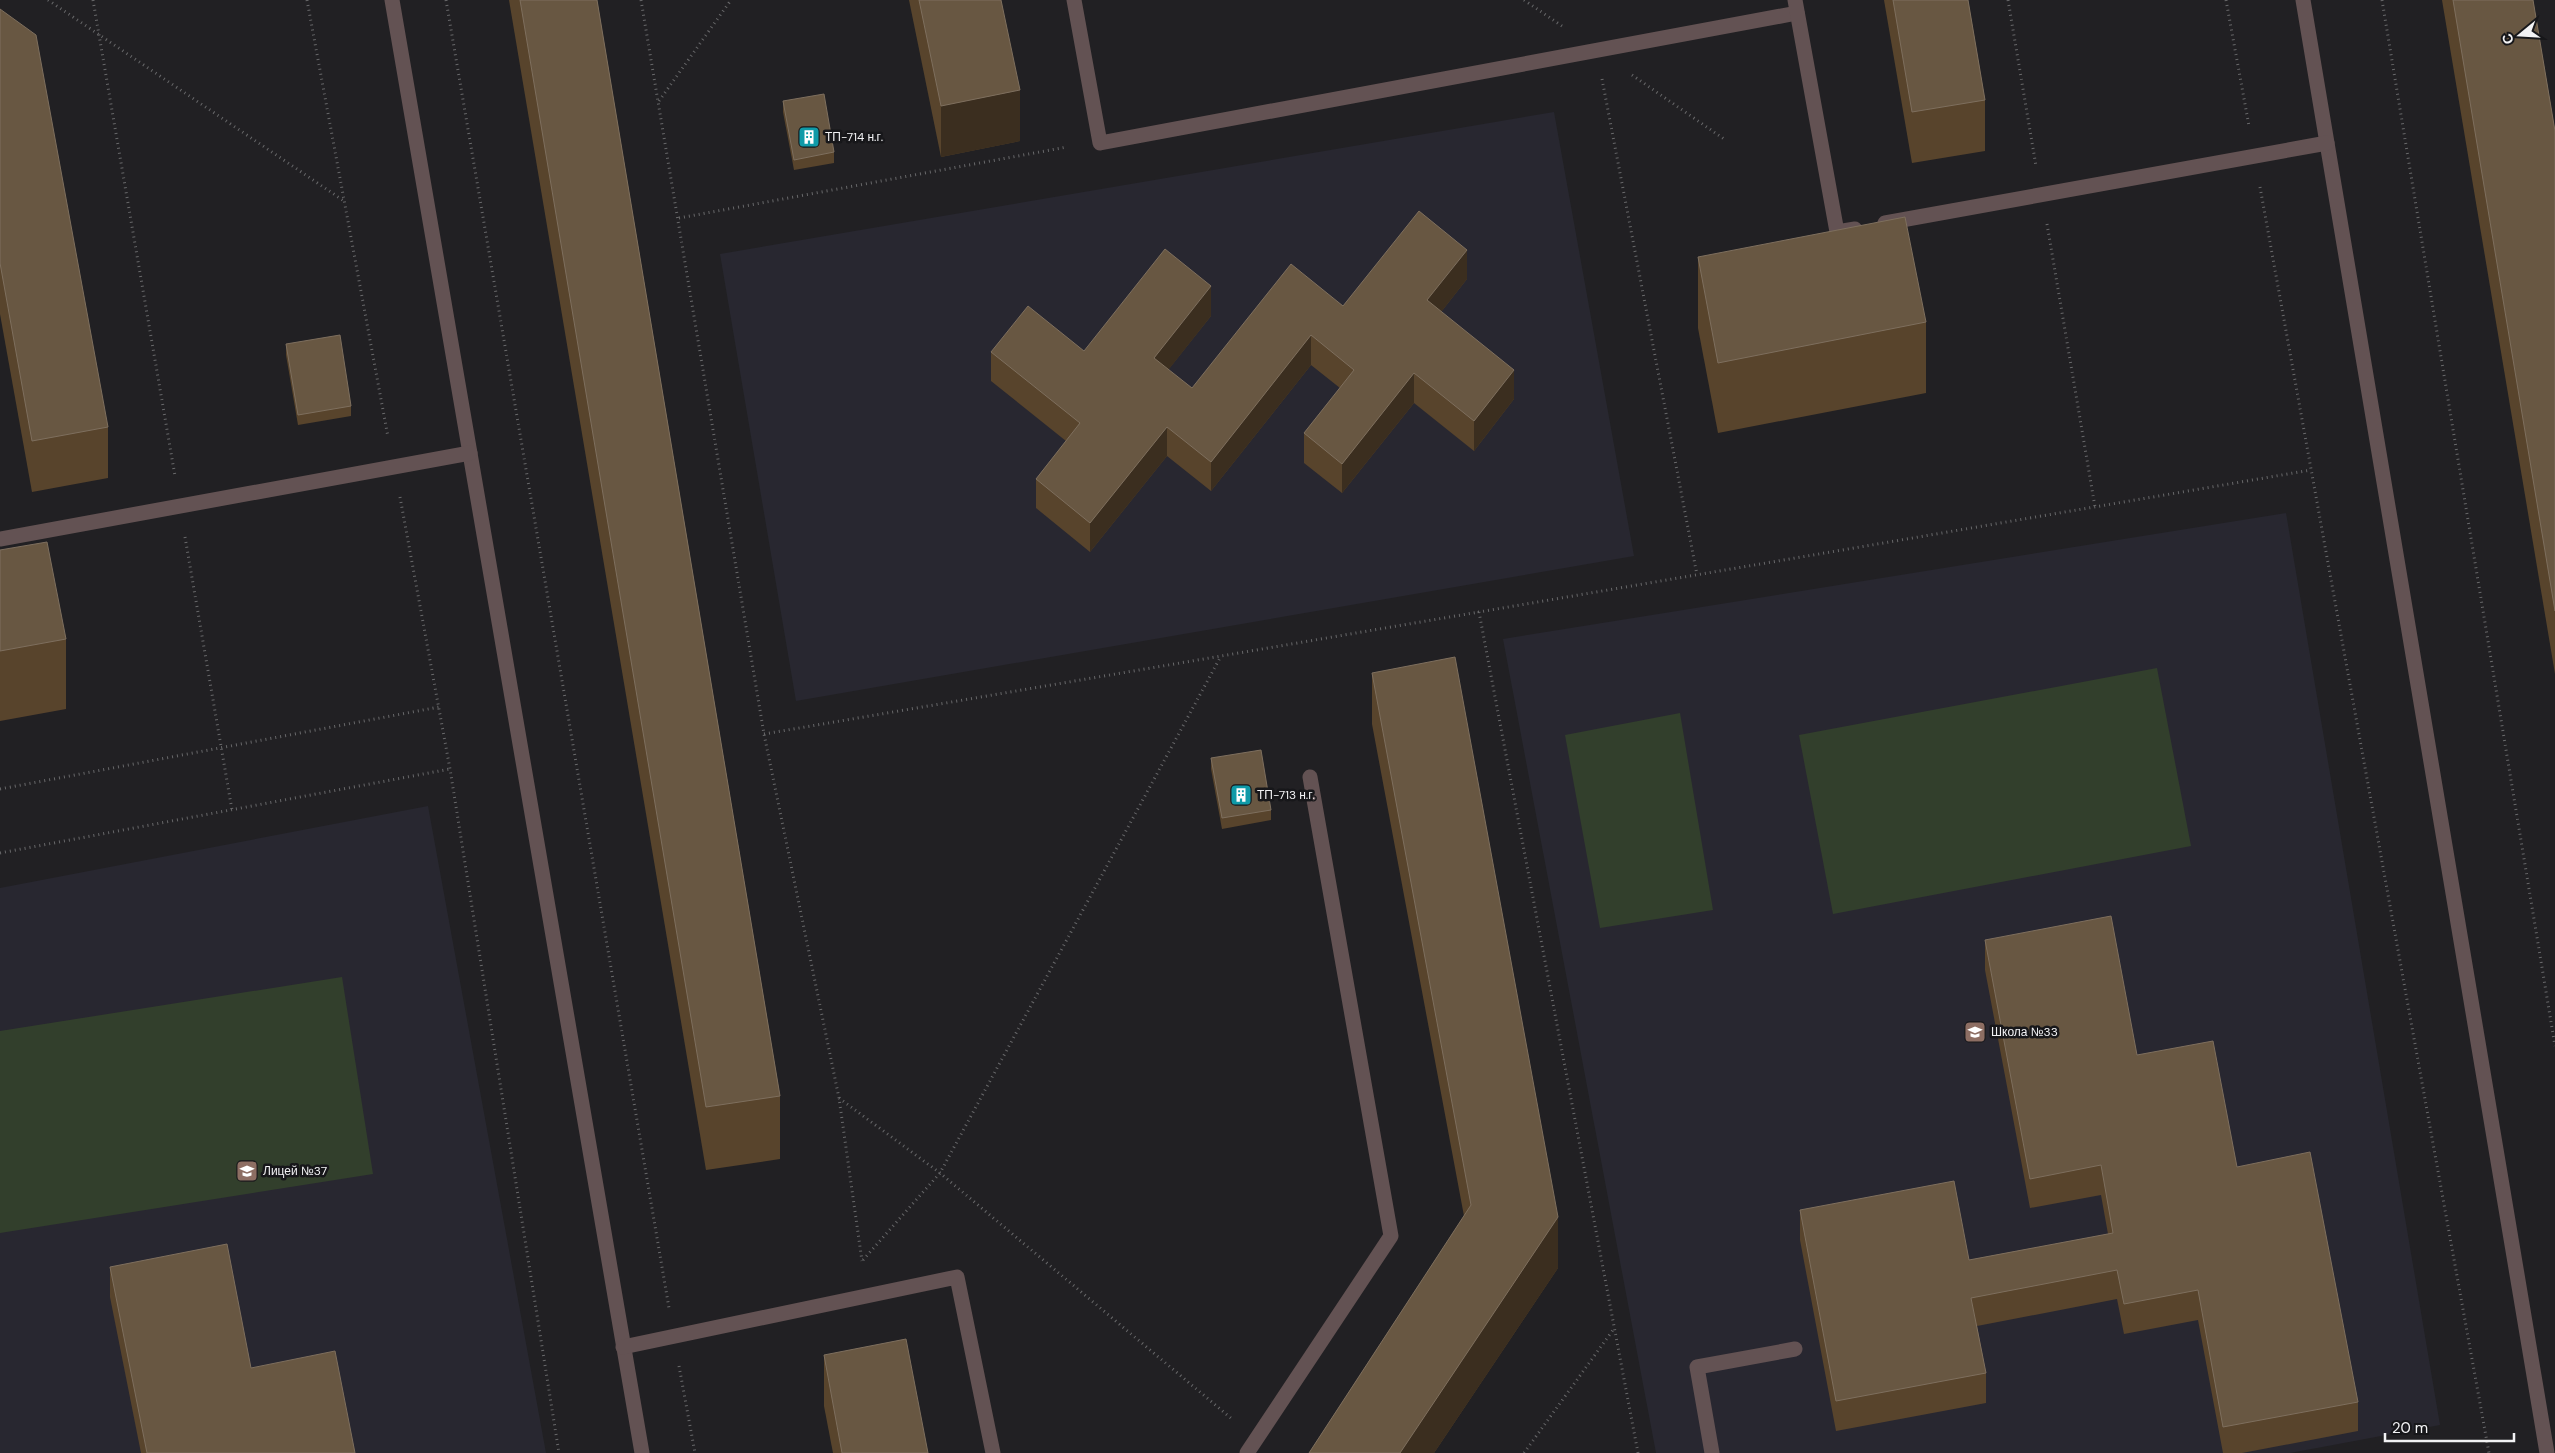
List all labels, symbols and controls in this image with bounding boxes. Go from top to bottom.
north arrow [2495,10,2545,60]
text: С [2498,31,2518,47]
building icon: ТП-714 н.г. [797,125,821,149]
place label: ТП-714 н.г. [825,129,883,145]
building icon: ТП-713 н.г. [1229,783,1253,807]
place label: ТП-713 н.г. [1257,787,1315,803]
school or university icon: Школа №33 [1963,1020,1987,1044]
place label: Школа №33 [1991,1024,2058,1040]
school or university icon: Лицей №37 [235,1159,259,1183]
place label: Лицей №37 [263,1163,327,1179]
scale bar [2385,1410,2514,1442]
text: 20 m [2392,1418,2428,1438]

